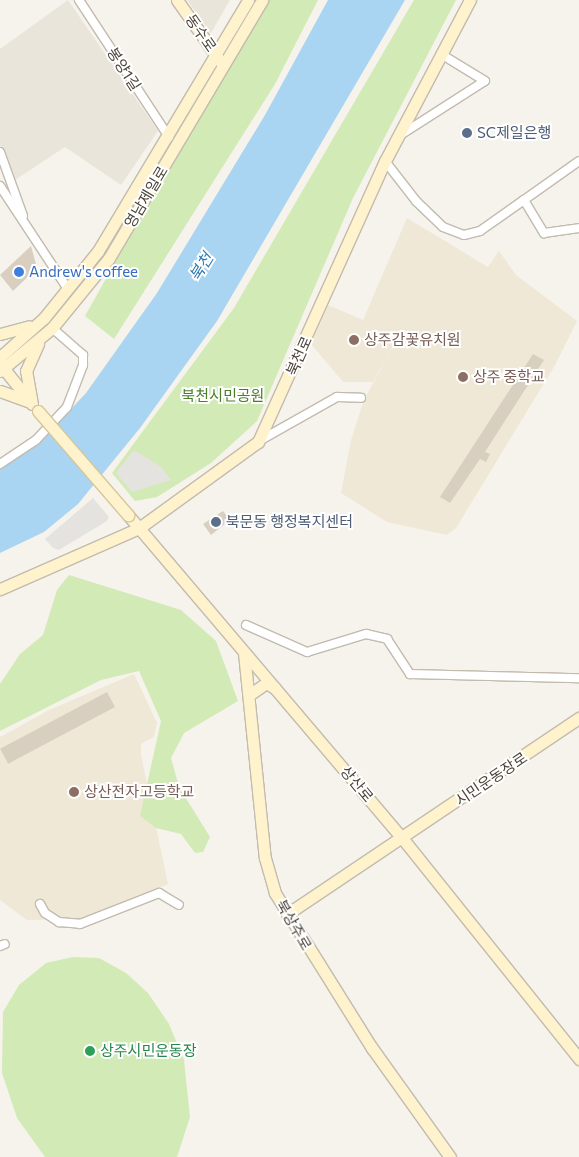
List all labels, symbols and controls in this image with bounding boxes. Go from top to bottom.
street label: 동수로 [182,11,220,55]
street label: 봉양1길 [103,44,145,94]
place label: SC제일은행 [477,124,551,142]
marker: SC제일은행 [461,127,473,139]
street label: 영남제일로 [121,163,171,231]
water label: 북천 [185,249,217,285]
place label: Andrew's coffee [29,263,138,281]
marker: Andrew's coffee [13,266,25,278]
place label: 상주감꽃유치원 [364,331,461,349]
street label: 북천로 [282,333,316,379]
marker: 상주감꽃유치원 [348,334,360,346]
place label: 상주 중학교 [473,368,545,386]
marker: 상주 중학교 [457,371,469,383]
park label: 북천시민공원 [182,387,264,405]
place label: 북문동 행정복지센터 [226,513,353,531]
marker: 북문동 행정복지센터 [210,516,222,528]
street label: 시민운동장로 [452,748,530,810]
street label: 상산로 [337,762,377,806]
place label: 상산전자고등학교 [84,783,194,801]
marker: 상산전자고등학교 [68,786,80,798]
street label: 북상주로 [272,897,316,953]
place label: 상주시민운동장 [100,1042,197,1060]
marker: 상주시민운동장 [84,1045,96,1057]

